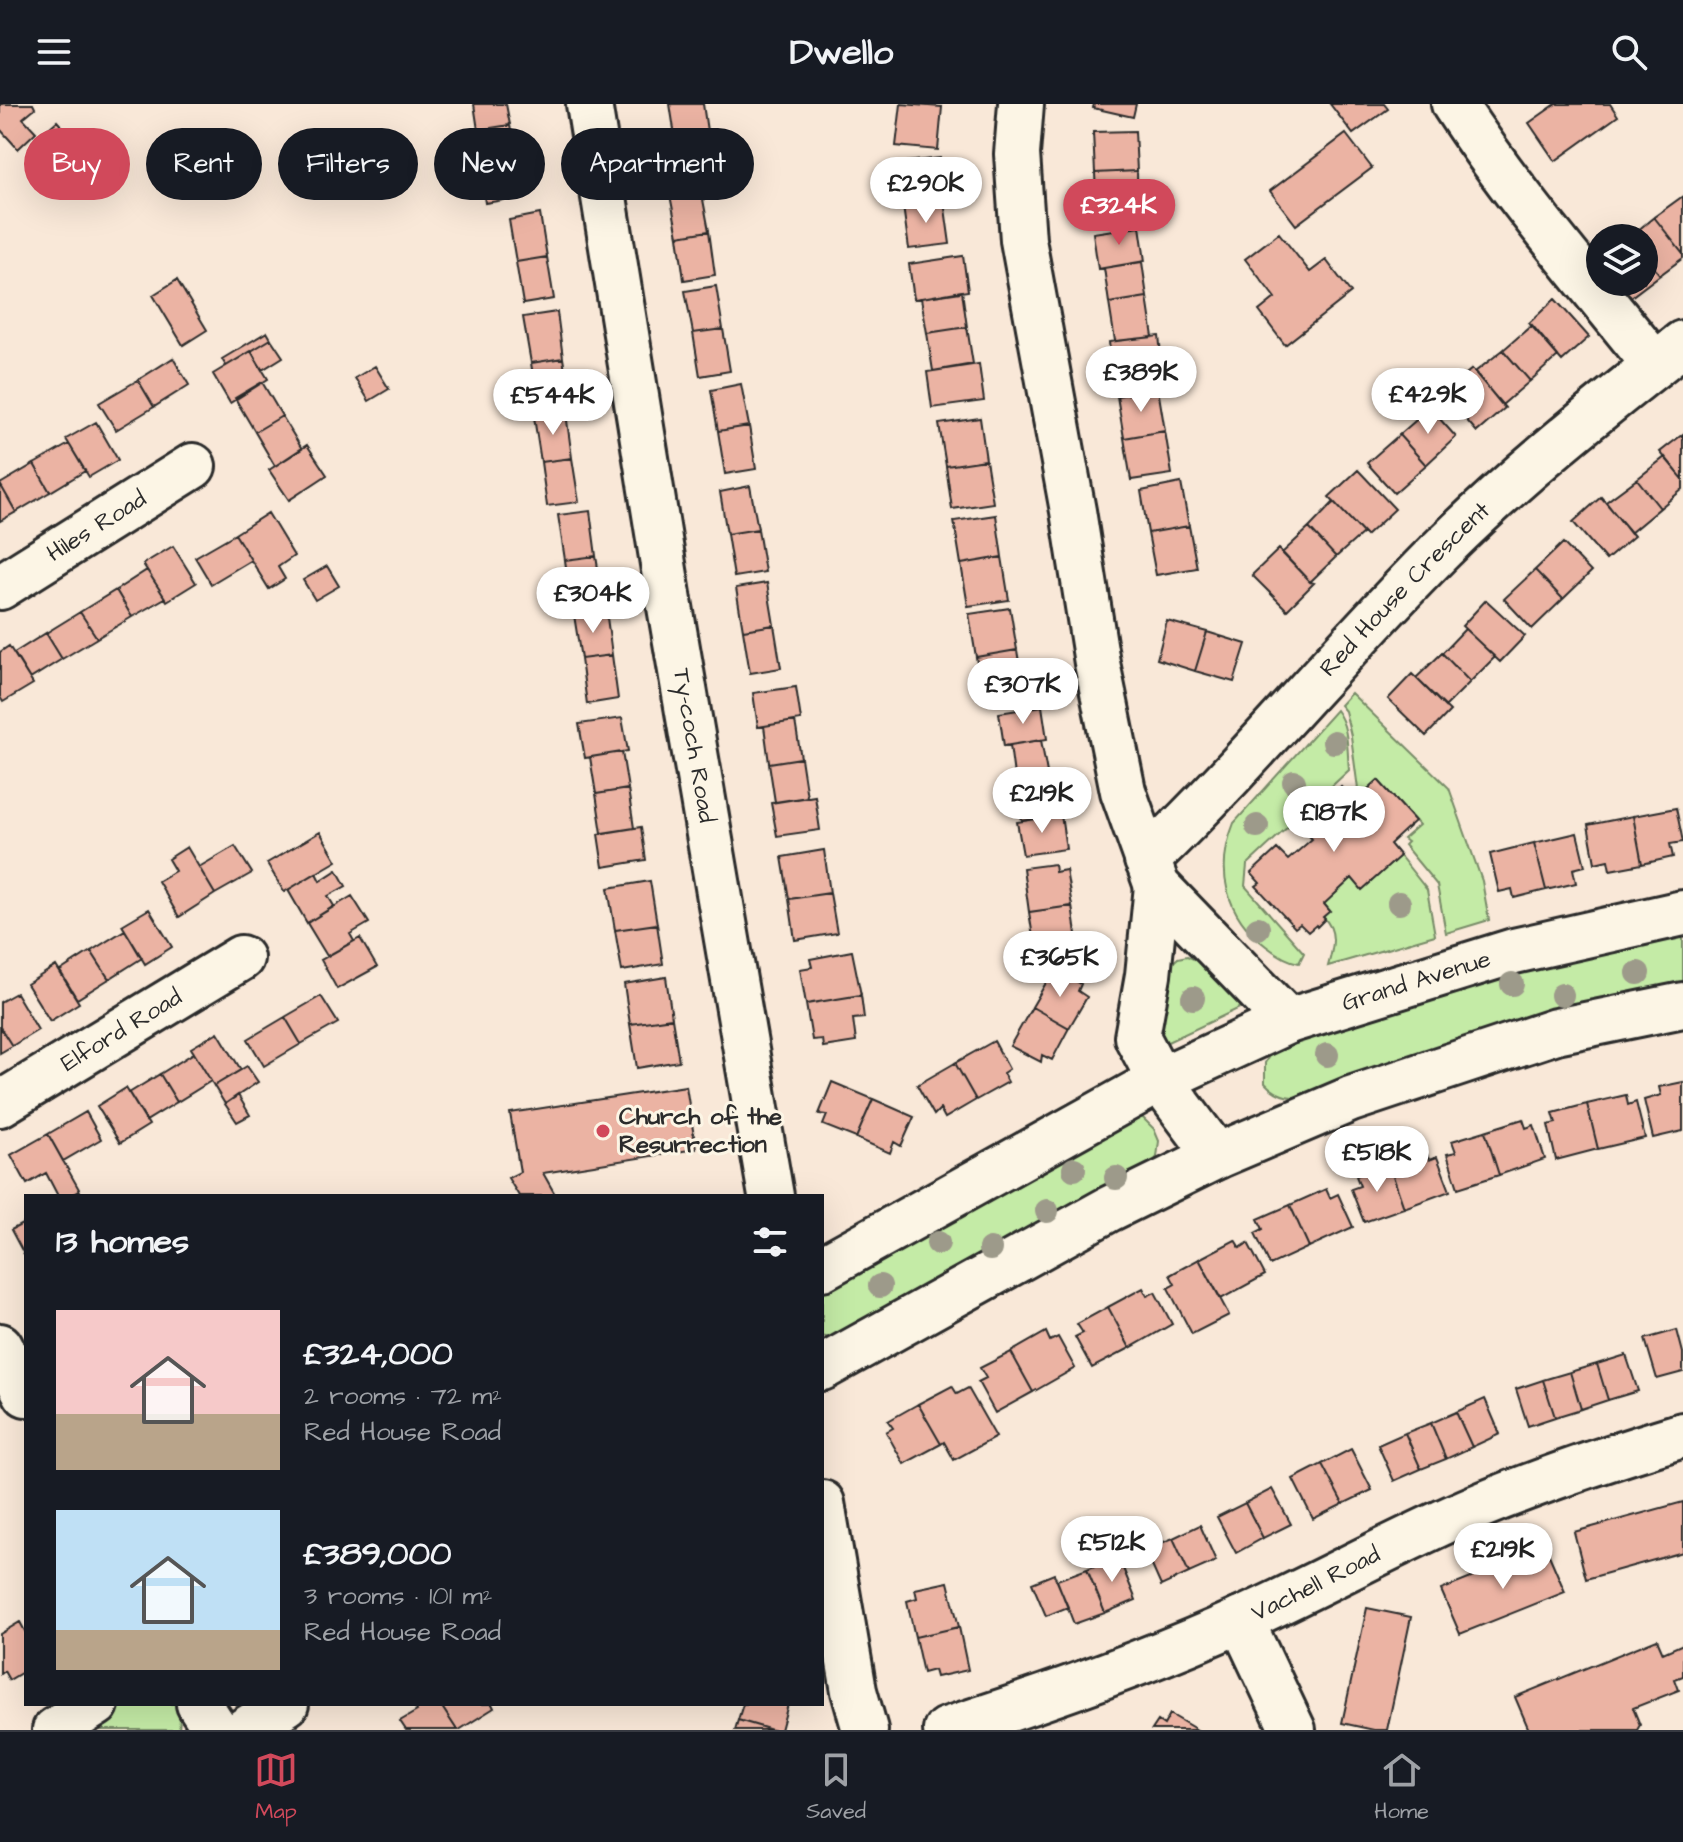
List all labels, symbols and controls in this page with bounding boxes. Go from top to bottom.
text: Dwello [790,27,893,78]
icon: menu [32,30,76,74]
icon: search [1607,30,1651,74]
chip: Buy [24,128,130,200]
chip: Rent [146,128,262,200]
chip: Filters [278,128,418,200]
chip: New [434,128,545,200]
chip: Apartment [561,128,754,200]
pin: £290K [870,157,982,225]
text: £290K [888,165,964,201]
pin: £324K [1063,179,1175,247]
text: £324K [1081,187,1157,223]
map controls [1586,224,1658,296]
button: layers [1586,224,1658,296]
pin: £389K [1085,346,1197,414]
text: £389K [1104,354,1178,390]
pin: £429K [1372,368,1484,436]
pin: £544K [497,369,609,437]
text: £429K [1389,376,1467,412]
text: £544K [511,377,595,413]
street label: Hiles Road [40,482,153,571]
street label: Red House Crescent [1312,494,1498,684]
pin: £304K [537,567,649,635]
text: £304K [554,575,632,611]
pin: £307K [967,658,1079,726]
street label: Ty-coch Road [664,666,724,825]
text: £307K [985,666,1061,702]
pin: £219K [986,767,1098,835]
text: £219K [1011,775,1073,811]
pin: £187K [1278,786,1390,854]
text: £187K [1301,794,1367,830]
pin: £365K [1004,931,1116,999]
text: £365K [1021,939,1099,975]
street label: Grand Avenue [1338,942,1495,1020]
street label: Elford Road [54,981,188,1080]
place label: Church of the Resurrection [619,1100,782,1162]
marker: Church of the Resurrection [594,1122,612,1140]
pin: £518K [1321,1126,1433,1194]
text: £518K [1343,1134,1411,1170]
text: 13 homes [56,1218,189,1266]
icon: filters [748,1220,792,1264]
text: £324,000 [304,1330,453,1378]
icon: home [120,1342,216,1438]
text: 2 rooms · 72 m² [304,1378,502,1414]
text: Red House Road [304,1414,501,1450]
pin: £512K [1056,1516,1168,1584]
pin: £219K [1447,1523,1559,1591]
text: £512K [1079,1524,1145,1560]
text: £389,000 [304,1530,451,1578]
text: £219K [1472,1531,1534,1567]
street label: Vachell Road [1246,1538,1386,1630]
icon: home [120,1542,216,1638]
text: 3 rooms · 101 m² [304,1578,492,1614]
text: Red House Road [304,1614,501,1650]
tab: Map [254,1748,298,1827]
tab: Saved [806,1748,866,1827]
tab: Home [1374,1748,1429,1827]

